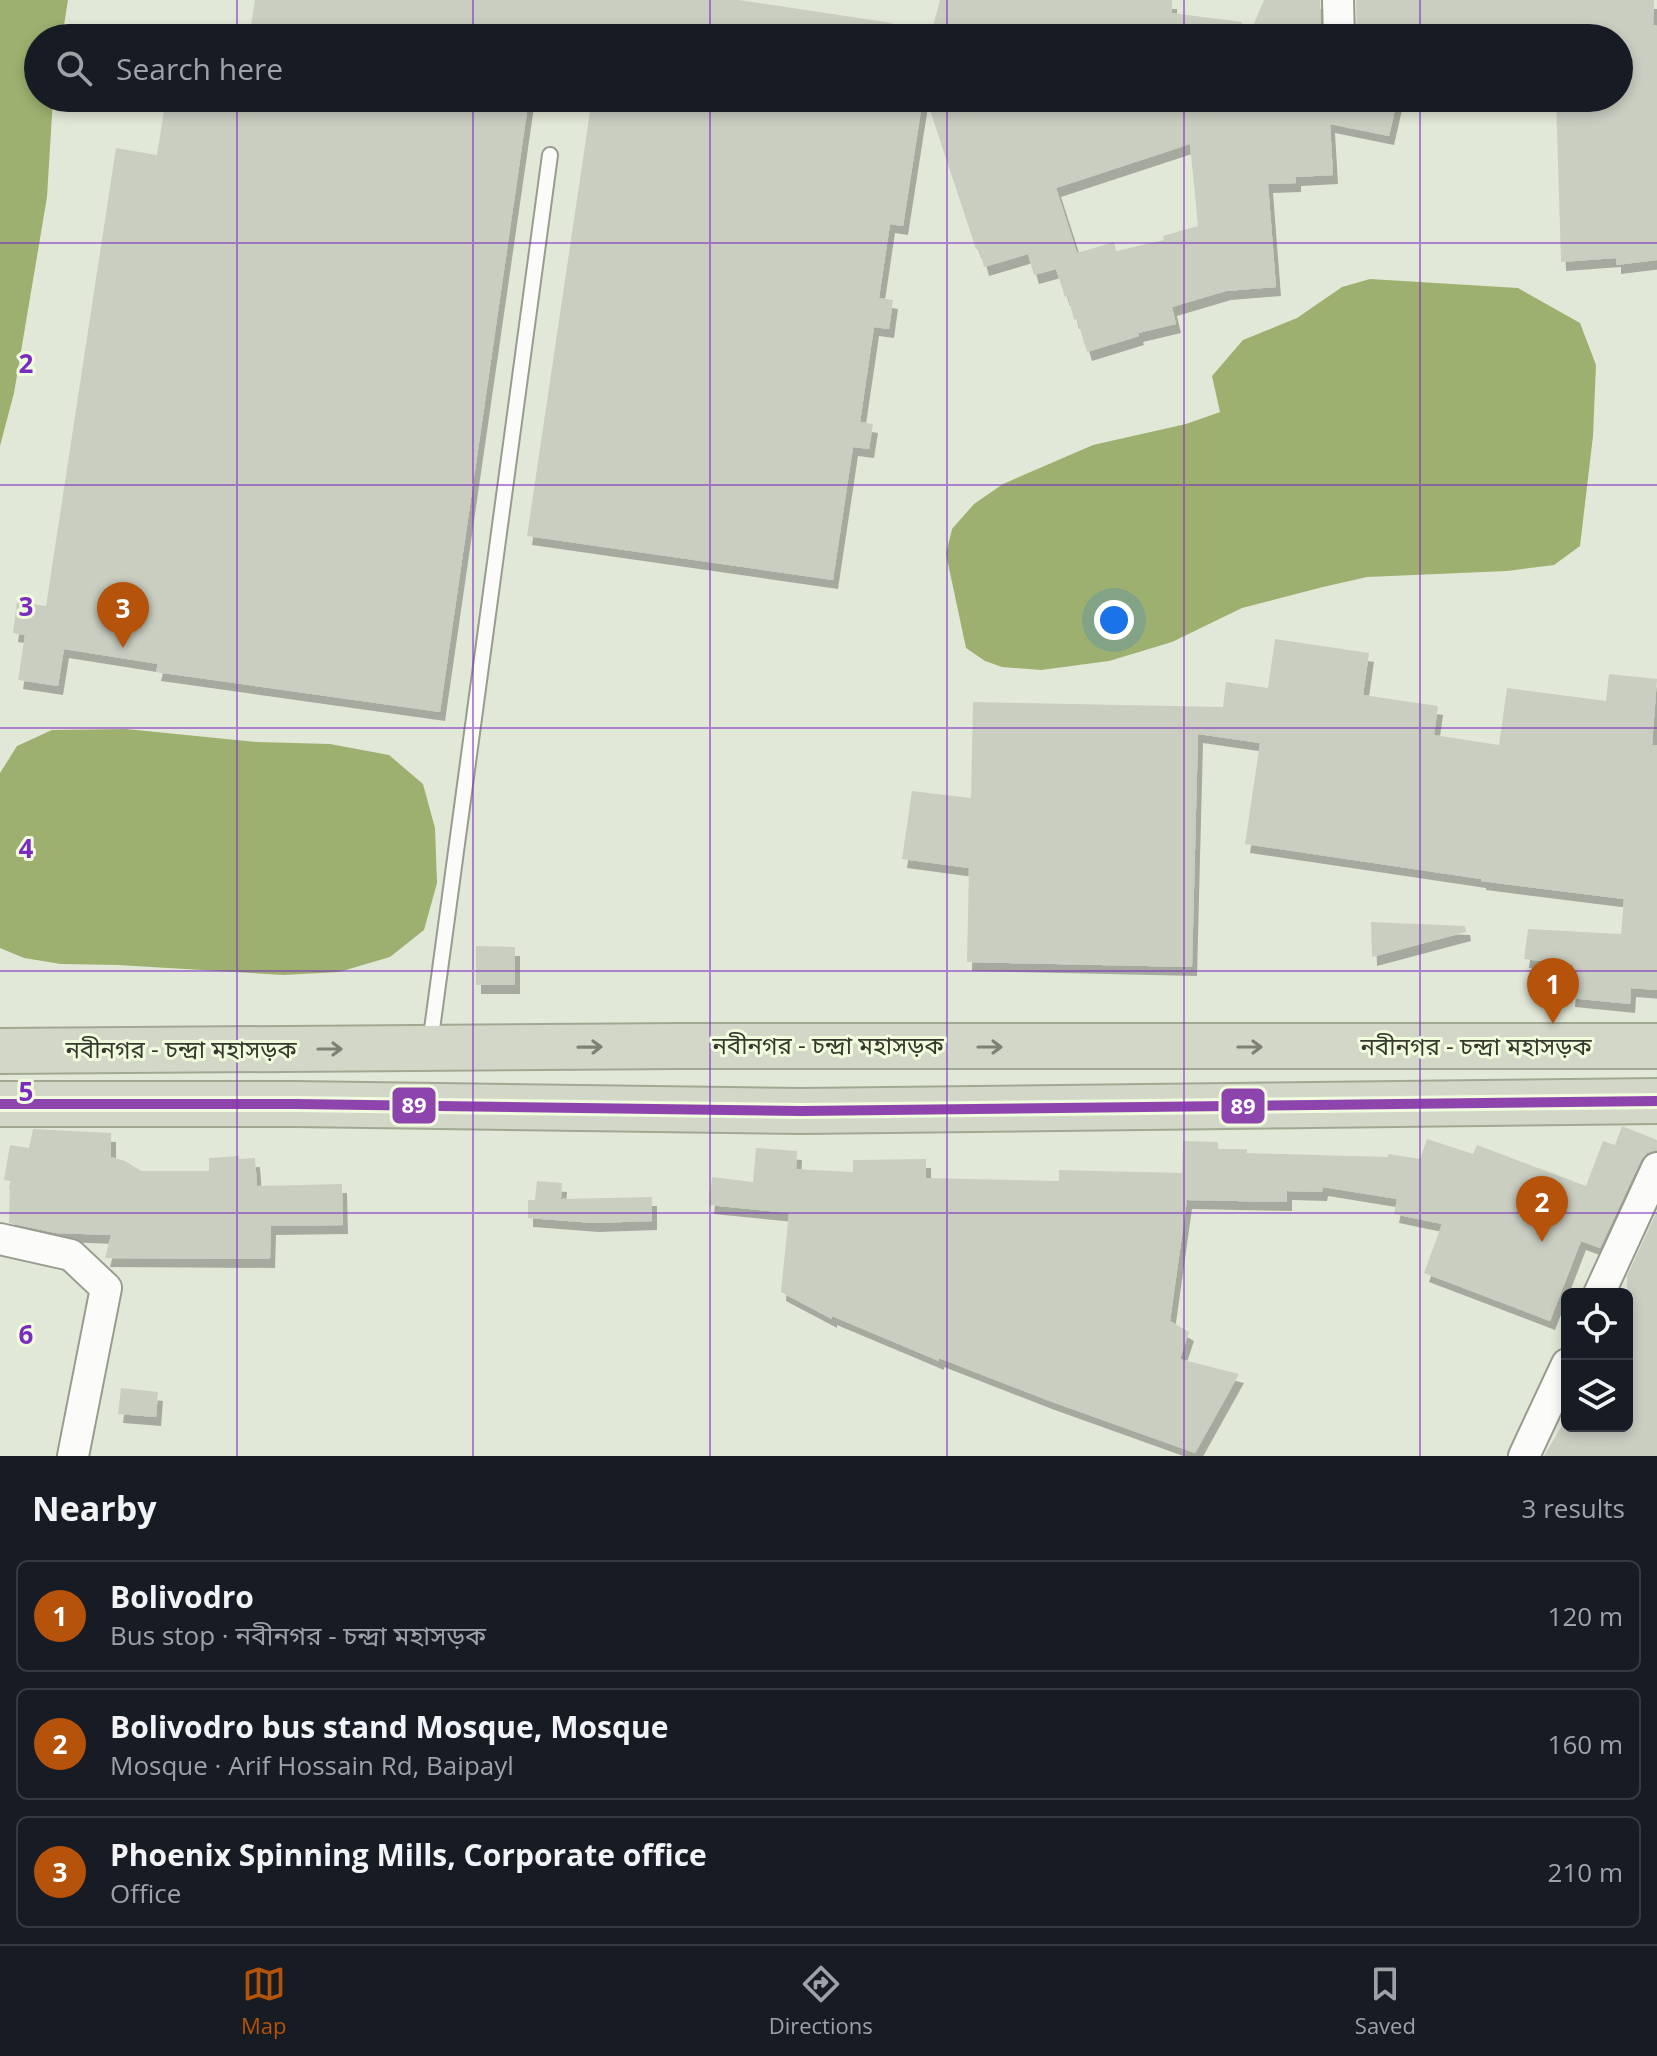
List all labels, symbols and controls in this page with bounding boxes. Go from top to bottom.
search box [24,24,1633,112]
icon: search [52,46,96,90]
text: Search here [116,48,283,89]
text: 2 [19,345,34,381]
pin: 3 [97,582,149,648]
text: 3 [19,588,33,624]
your location [1094,600,1134,640]
text: 4 [19,830,34,866]
pin: 1 [1527,958,1579,1024]
street label: নবীনগর - চন্দ্রা মহাসড়ক [711,1028,944,1061]
street label: নবীনগর - চন্দ্রা মহাসড়ক [1359,1029,1592,1062]
street label: নবীনগর - চন্দ্রা মহাসড়ক [64,1032,297,1065]
one-way arrow [576,1039,603,1055]
one-way arrow [976,1039,1003,1055]
one-way arrow [1236,1039,1263,1055]
one-way arrow [316,1041,343,1057]
text: 5 [19,1073,33,1109]
line badge: 89 [391,1086,437,1125]
line badge: 89 [1220,1087,1266,1125]
text: 89 [401,1089,427,1119]
text: 89 [1230,1090,1256,1120]
pin: 2 [1516,1176,1568,1242]
map controls [1561,1288,1633,1432]
button: locate [1561,1288,1633,1360]
text: 6 [19,1316,34,1352]
button: layers [1561,1360,1633,1432]
text: Nearby [32,1485,157,1531]
text: 3 results [1522,1490,1625,1526]
text: Bolivodro [110,1576,254,1617]
text: 1 [53,1598,67,1634]
text: 120 m [1548,1598,1623,1634]
text: Bus stop · নবীনগর - চন্দ্রা মহাসড়ক [110,1617,486,1653]
text: Bolivodro bus stand Mosque, Mosque [110,1706,668,1747]
text: 2 [53,1726,67,1762]
text: 160 m [1548,1726,1623,1762]
text: Mosque · Arif Hossain Rd, Baipayl [110,1747,514,1783]
text: Phoenix Spinning Mills, Corporate office [110,1834,707,1875]
text: 3 [53,1854,67,1890]
text: 210 m [1548,1854,1623,1890]
text: Office [110,1875,181,1911]
tab: Map [241,1962,287,2040]
tab: Directions [769,1962,873,2040]
tab: Saved [1355,1962,1416,2040]

